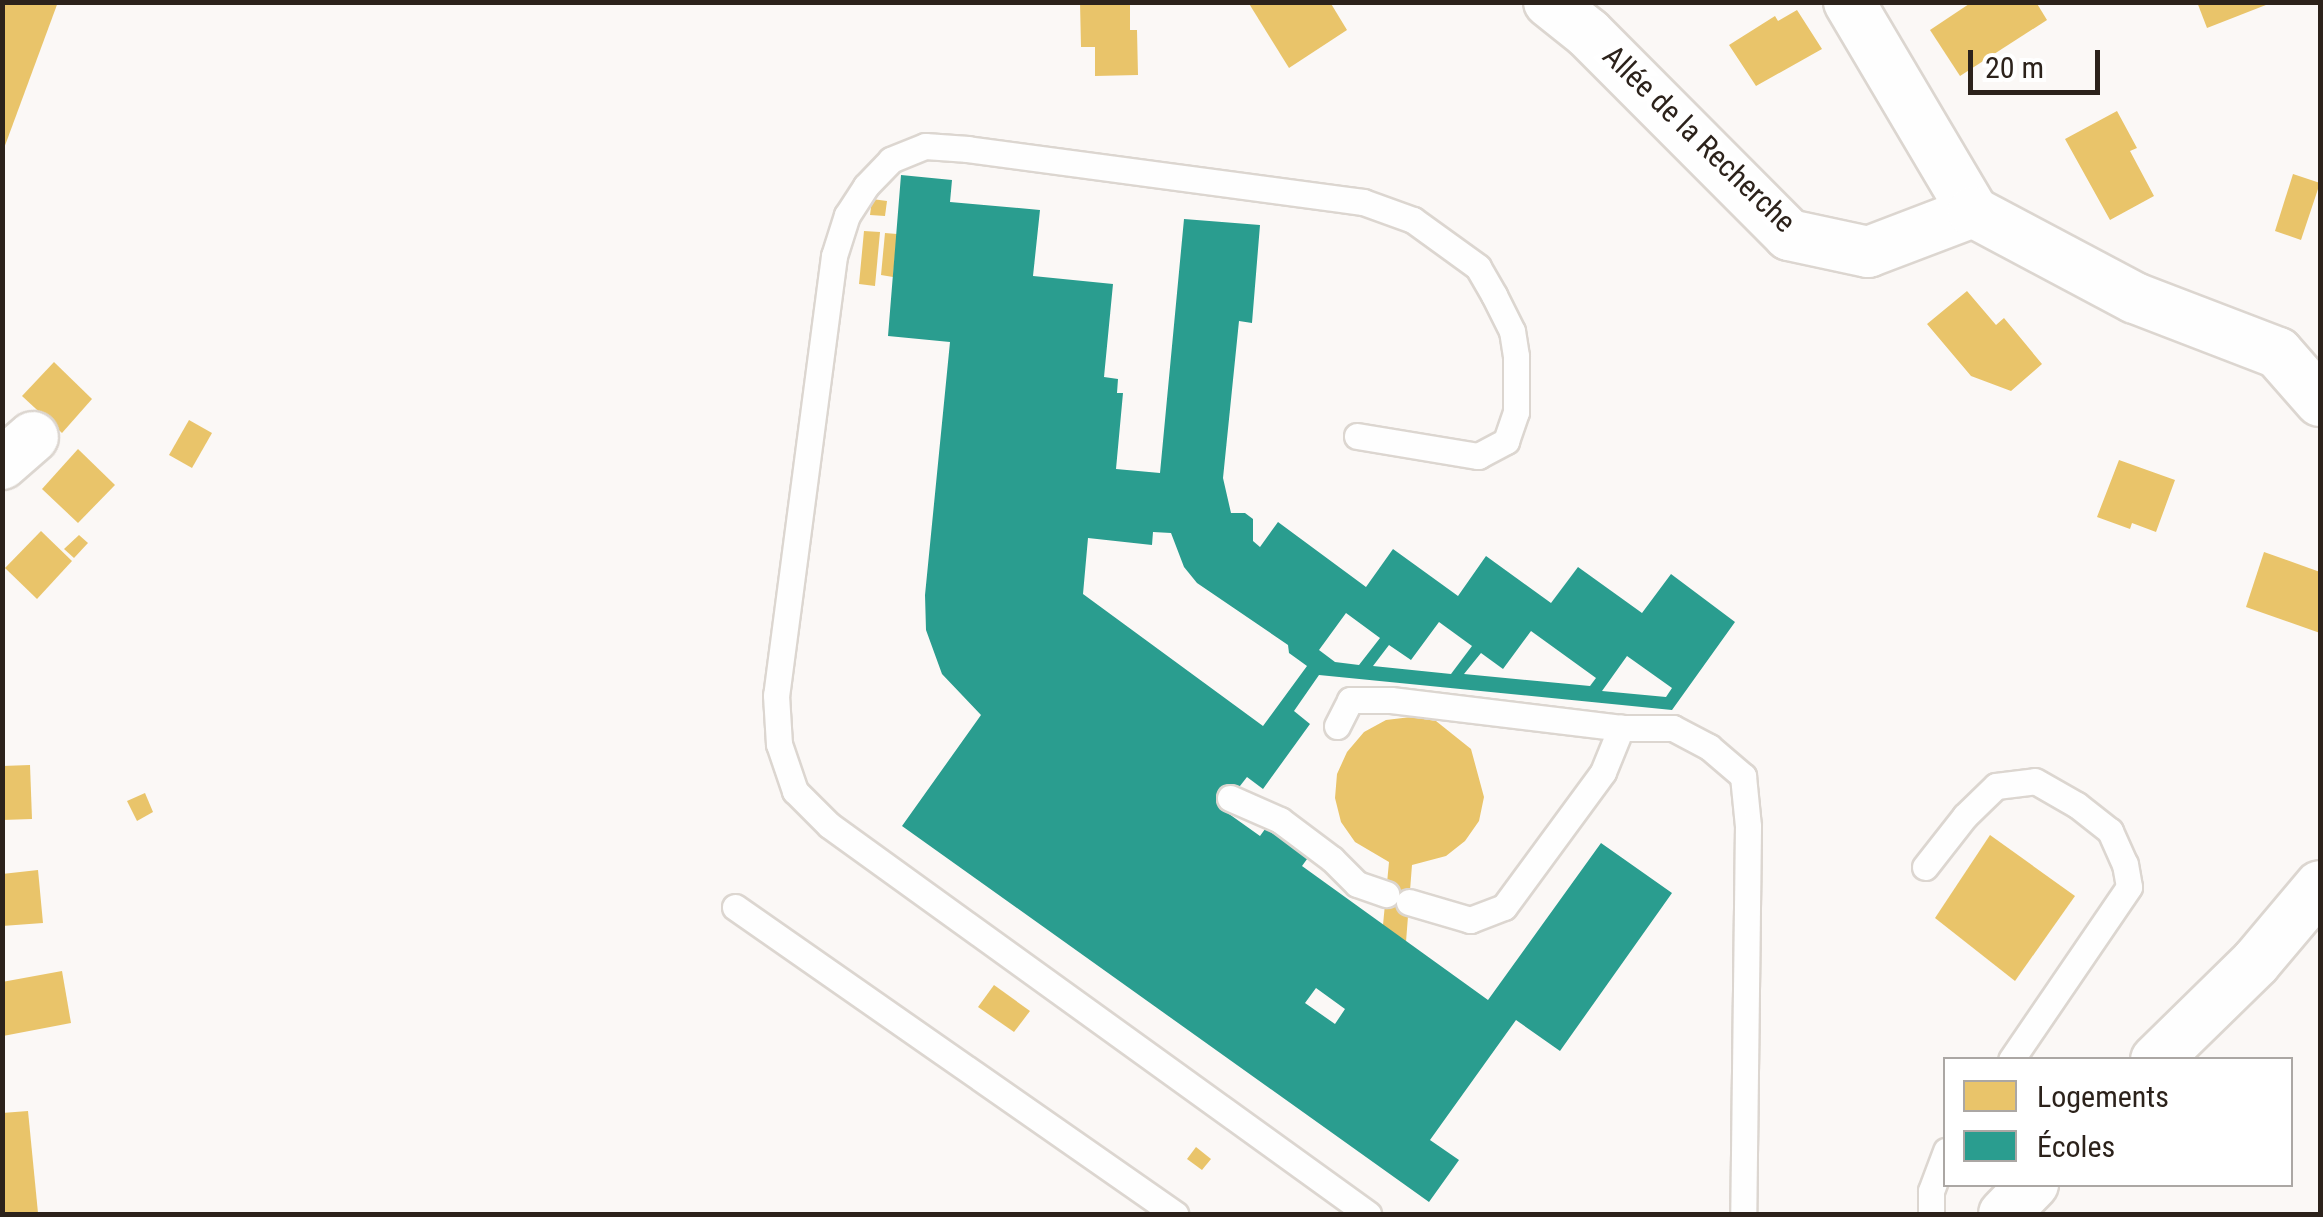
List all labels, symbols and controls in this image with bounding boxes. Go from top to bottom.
scale bar [1973,30,2106,92]
street label: Allée de la Recherche [1595,38,1803,240]
text: 20 m [1985,50,2044,85]
legend [1943,1057,2293,1187]
text: Logements [2037,1079,2169,1114]
text: Écoles [2037,1129,2115,1164]

